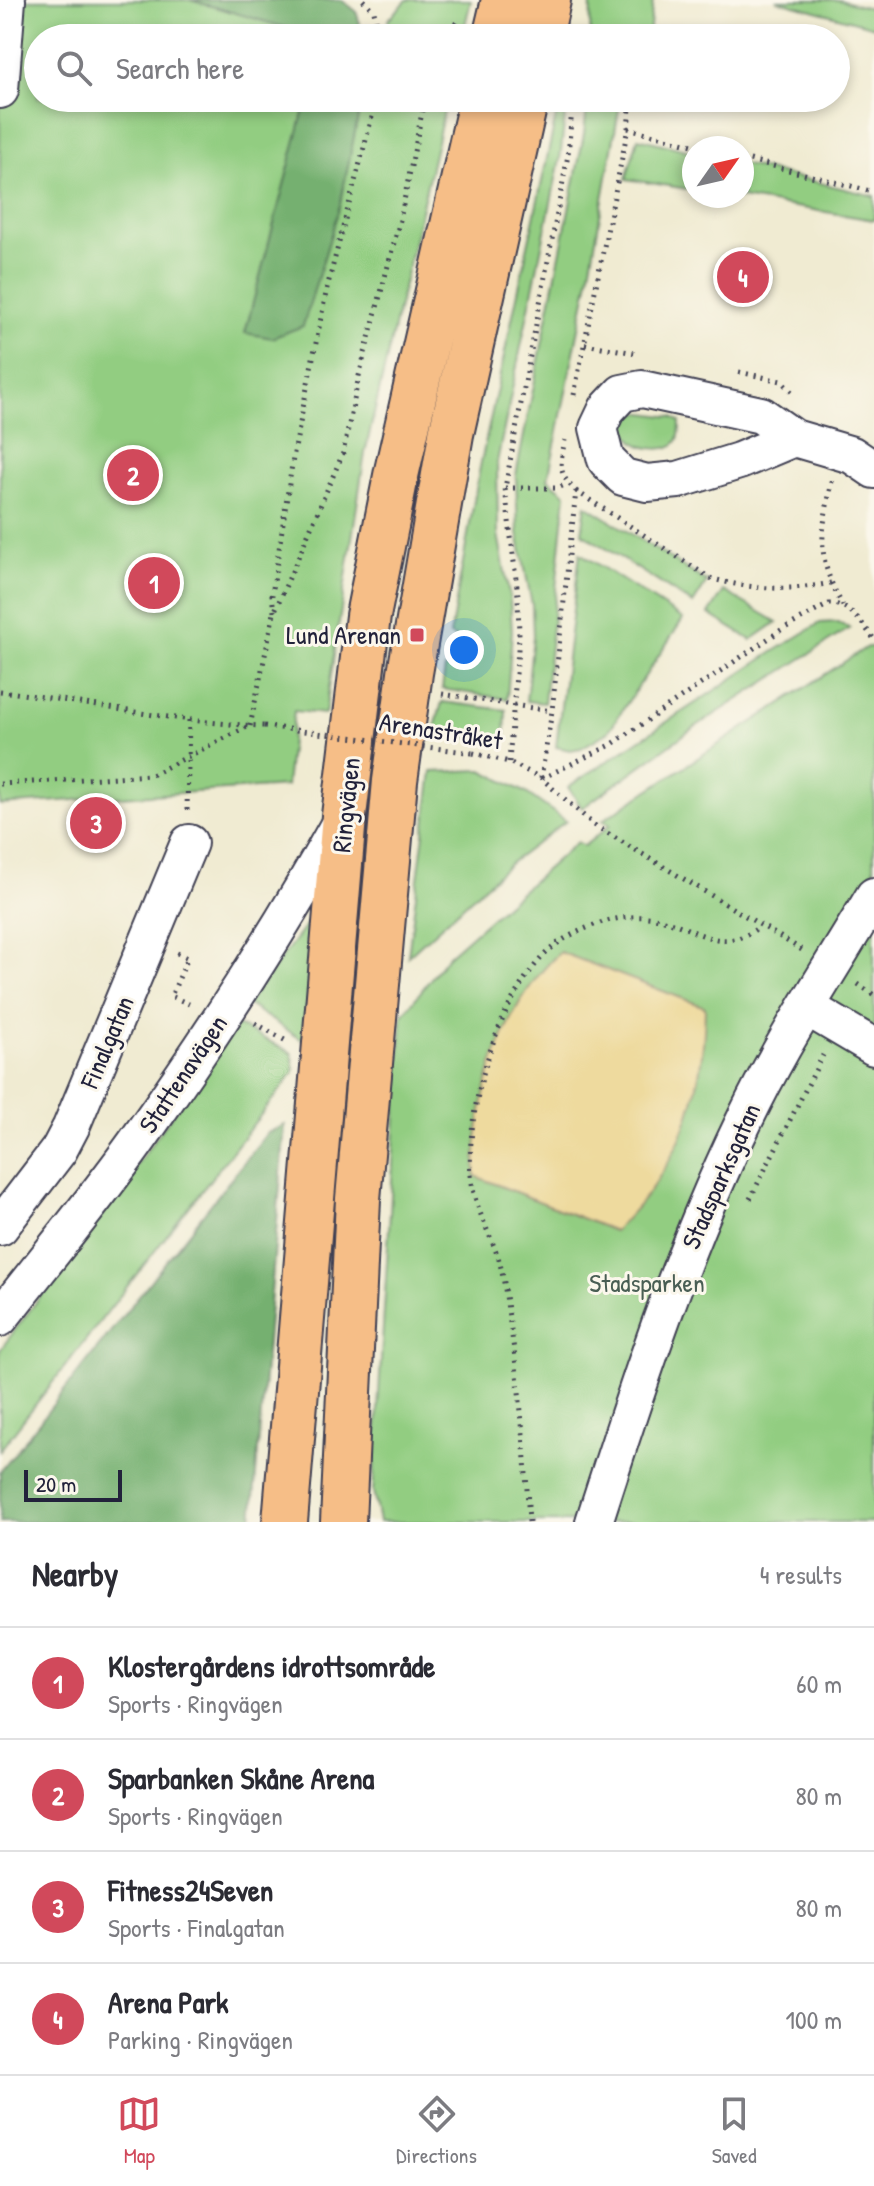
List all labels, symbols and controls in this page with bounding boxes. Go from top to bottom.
search box [24,24,850,112]
icon: search [52,46,96,90]
text: Search here [116,48,244,88]
north arrow [682,136,754,208]
pin: 4 [717,247,769,307]
pin: 2 [107,445,159,505]
pin: 1 [128,553,180,613]
place label: Lund Arenan [286,617,401,652]
marker: Lund Arenan [408,626,426,644]
your location [444,630,484,670]
street label: Arenastråket [377,704,506,758]
street label: Ringvägen [323,756,368,854]
pin: 3 [70,793,122,853]
street label: Finalgatan [71,990,142,1094]
street label: Stattenavägen [130,1008,235,1140]
street label: Stadsparksgatan [673,1097,768,1254]
park label: Stadsparken [589,1265,705,1300]
scale bar [24,1466,122,1502]
text: 20 m [36,1469,76,1499]
text: Nearby [32,1551,118,1597]
text: 4 results [760,1557,842,1592]
text: Klostergårdens idrottsområde [108,1646,435,1686]
text: 1 [53,1666,63,1701]
text: 60 m [796,1666,842,1701]
text: Sports · Ringvägen [108,1686,283,1721]
text: Sparbanken Skåne Arena [108,1758,374,1798]
text: 2 [52,1778,64,1813]
text: 80 m [795,1778,842,1813]
text: Sports · Ringvägen [108,1798,283,1833]
text: Fitness24Seven [108,1870,273,1910]
text: 3 [52,1890,64,1925]
text: 80 m [795,1890,842,1925]
text: Sports · Finalgatan [108,1910,285,1945]
text: Arena Park [108,1982,229,2022]
text: 4 [53,2002,63,2037]
text: 100 m [786,2002,842,2037]
text: Parking · Ringvägen [108,2022,293,2057]
tab: Map [117,2092,161,2170]
tab: Directions [396,2092,477,2170]
tab: Saved [712,2092,757,2170]

